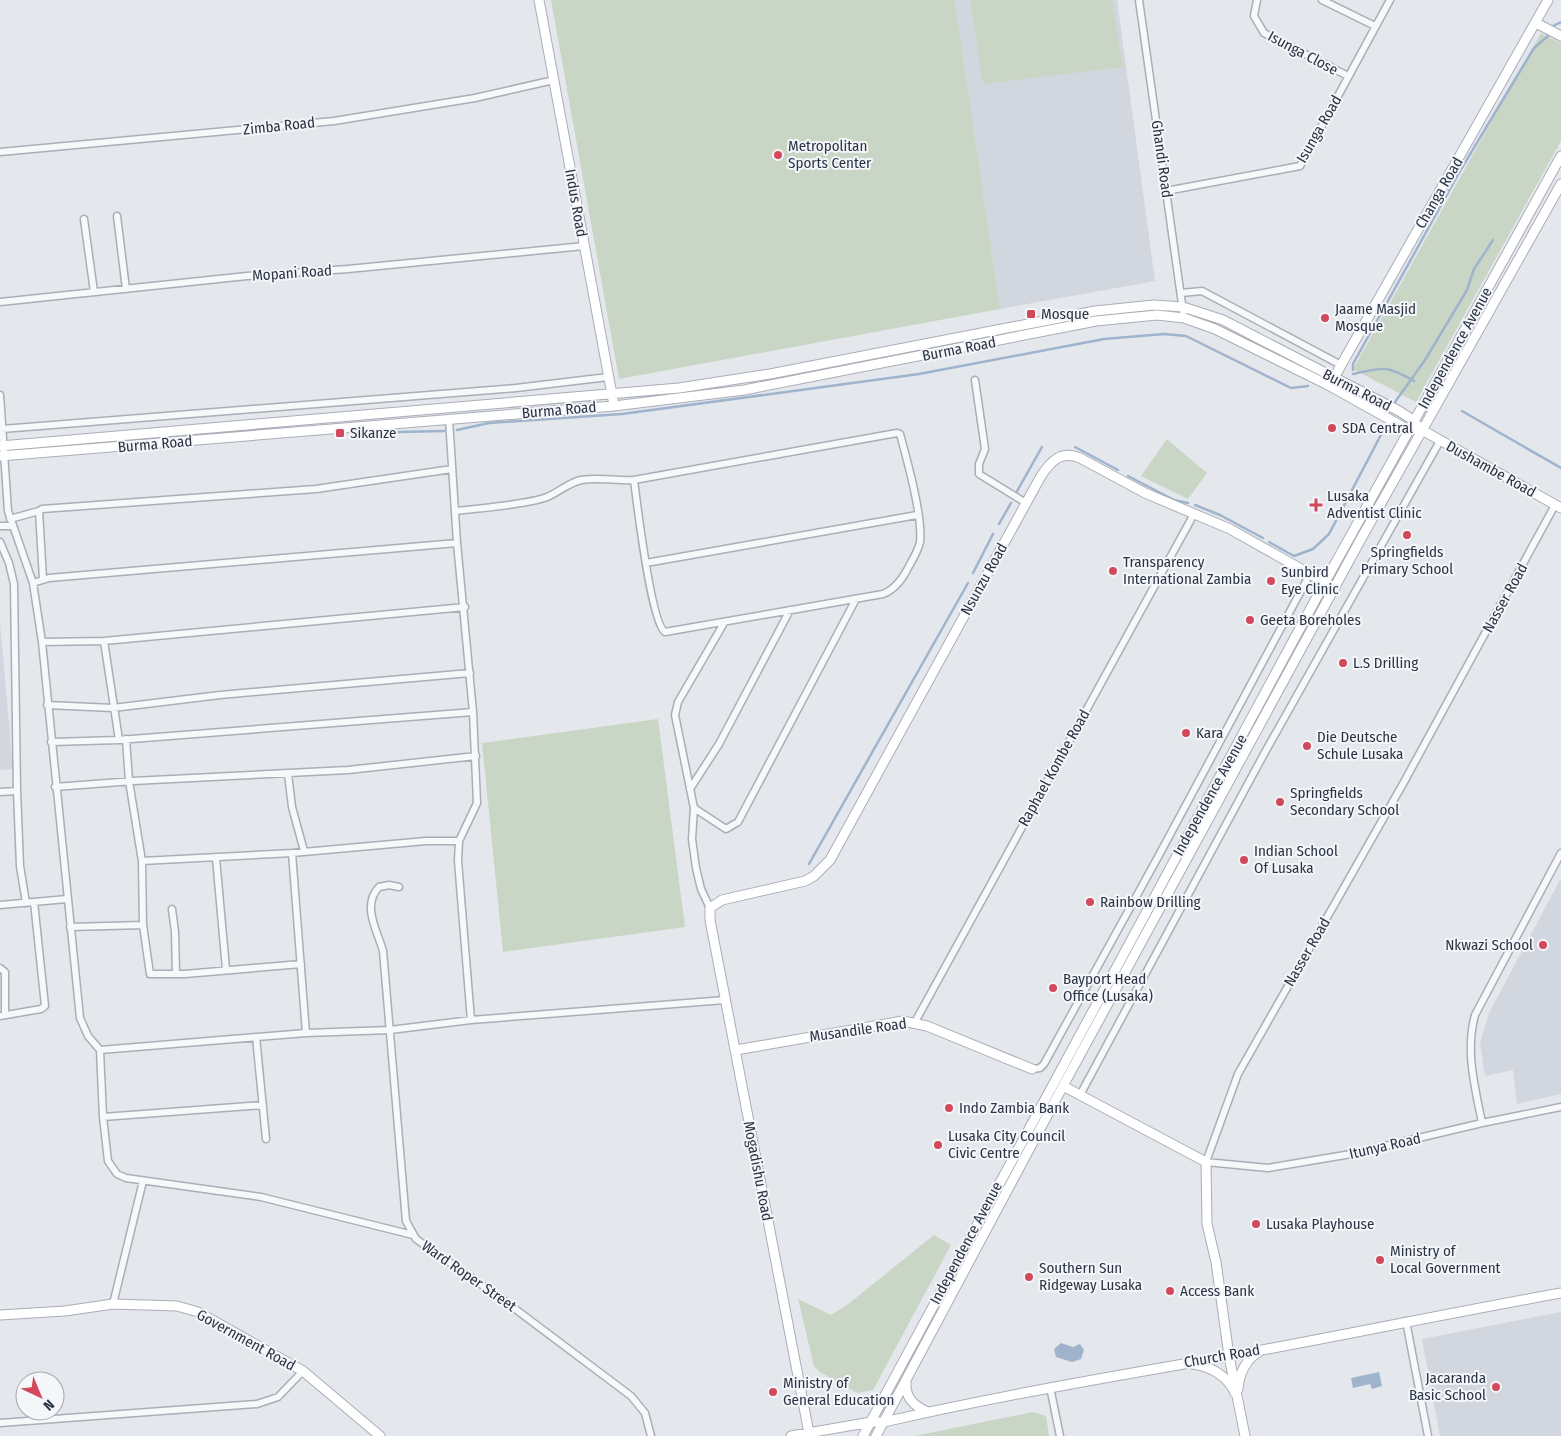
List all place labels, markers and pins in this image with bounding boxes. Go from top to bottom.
place label: Metropolitan Sports Center [788,137,872,172]
marker: Metropolitan Sports Center [772,149,784,161]
place label: Jaame Masjid Mosque [1335,300,1416,335]
place label: Mosque [1041,305,1089,323]
marker: Mosque [1025,308,1037,320]
marker: Jaame Masjid Mosque [1319,312,1331,324]
place label: SDA Central [1342,419,1413,437]
marker: SDA Central [1326,422,1338,434]
place label: Sikanze [350,424,396,442]
marker: Sikanze [334,427,346,439]
place label: Lusaka Adventist Clinic [1327,487,1422,522]
marker: Lusaka Adventist Clinic [1309,498,1323,512]
marker: Springfields Primary School [1401,529,1413,541]
place label: Springfields Primary School [1361,543,1453,578]
place label: Transparency International Zambia [1123,553,1251,588]
place label: Sunbird Eye Clinic [1281,563,1339,598]
marker: Transparency International Zambia [1107,565,1119,577]
marker: Sunbird Eye Clinic [1265,575,1277,587]
place label: Geeta Boreholes [1260,611,1361,629]
marker: Geeta Boreholes [1244,614,1256,626]
place label: L.S Drilling [1353,654,1418,672]
marker: L.S Drilling [1337,657,1349,669]
place label: Kara [1196,724,1223,742]
marker: Kara [1180,727,1192,739]
place label: Die Deutsche Schule Lusaka [1317,728,1403,763]
marker: Die Deutsche Schule Lusaka [1301,740,1313,752]
place label: Springfields Secondary School [1290,784,1399,819]
marker: Springfields Secondary School [1274,796,1286,808]
place label: Indian School Of Lusaka [1254,842,1338,877]
marker: Indian School Of Lusaka [1238,854,1250,866]
place label: Rainbow Drilling [1100,893,1201,911]
marker: Rainbow Drilling [1084,896,1096,908]
place label: Nkwazi School [1445,936,1533,954]
marker: Nkwazi School [1537,939,1549,951]
place label: Bayport Head Office (Lusaka) [1063,970,1153,1005]
marker: Bayport Head Office (Lusaka) [1047,982,1059,994]
place label: Indo Zambia Bank [959,1099,1069,1117]
marker: Indo Zambia Bank [943,1102,955,1114]
place label: Lusaka City Council Civic Centre [948,1127,1065,1162]
marker: Lusaka City Council Civic Centre [932,1139,944,1151]
place label: Lusaka Playhouse [1266,1215,1374,1233]
marker: Lusaka Playhouse [1250,1218,1262,1230]
place label: Ministry of Local Government [1390,1242,1501,1277]
marker: Ministry of Local Government [1374,1254,1386,1266]
place label: Southern Sun Ridgeway Lusaka [1039,1259,1142,1294]
marker: Southern Sun Ridgeway Lusaka [1023,1271,1035,1283]
place label: Access Bank [1180,1282,1254,1300]
marker: Access Bank [1164,1285,1176,1297]
place label: Jacaranda Basic School [1409,1369,1486,1404]
place label: Ministry of General Education [783,1374,895,1409]
marker: Jacaranda Basic School [1490,1381,1502,1393]
marker: Ministry of General Education [767,1386,779,1398]

